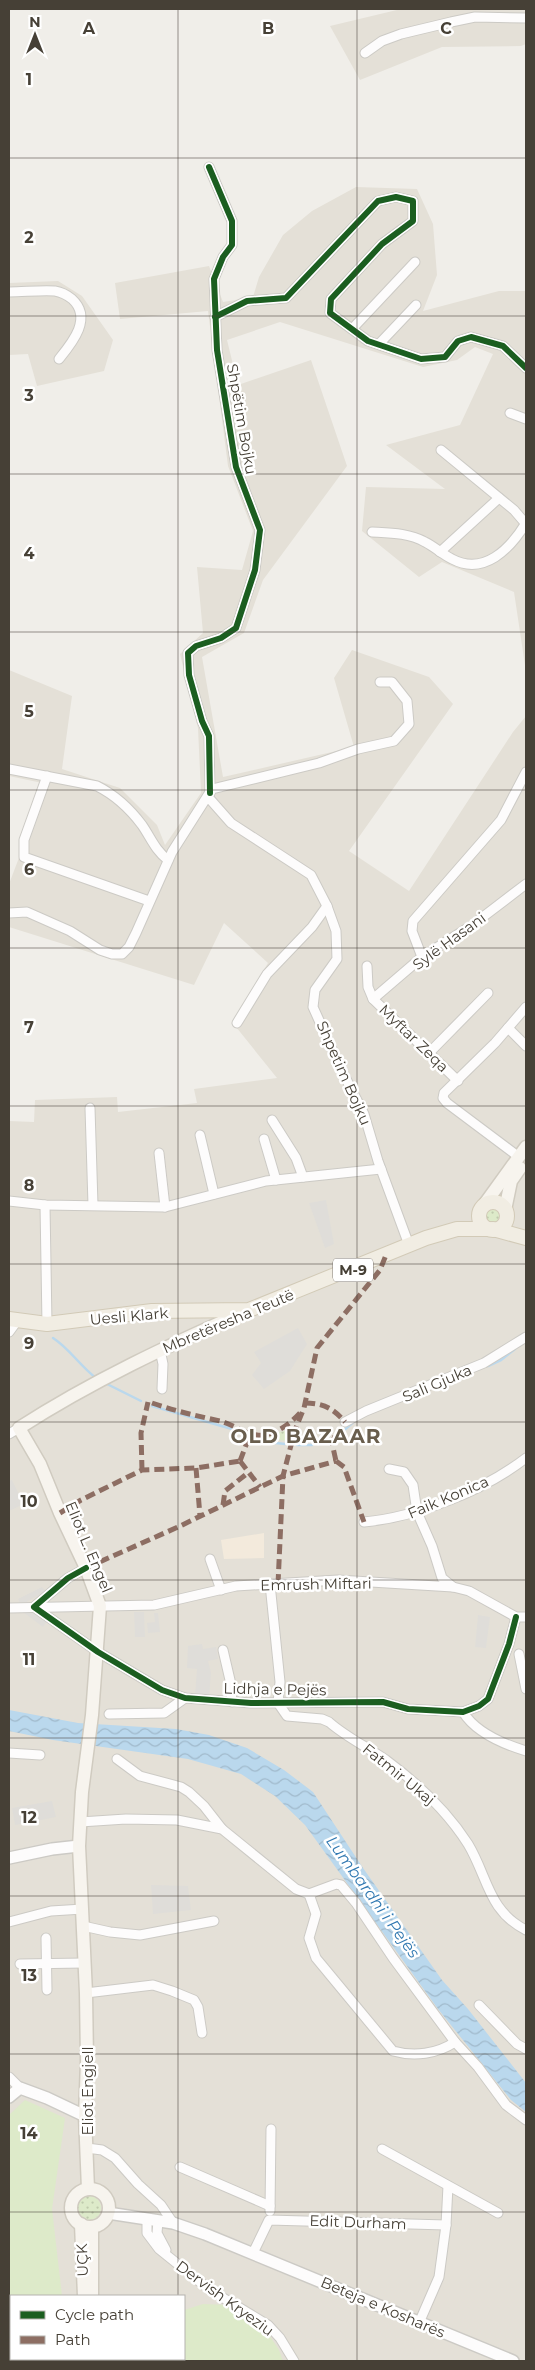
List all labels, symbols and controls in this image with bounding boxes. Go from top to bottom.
north arrow [10,10,60,60]
text: N [29,13,41,31]
text: A [82,19,96,38]
text: B [262,19,274,38]
text: C [440,19,452,38]
text: 1 [26,70,32,89]
text: 2 [24,228,34,247]
street label: Shpëtim Bojku [223,362,261,476]
text: 3 [23,386,34,405]
text: 4 [23,544,35,563]
text: 5 [24,702,34,721]
text: 6 [24,860,34,879]
street label: Sylë Hasani [409,908,489,974]
street label: Myftar Zeqa [375,1000,453,1076]
text: 7 [24,1018,34,1037]
street label: Shpetim Bojku [312,1018,376,1128]
text: 8 [24,1176,34,1195]
road number: M-9 [333,1258,373,1282]
street label: Mbretëresha Teutë [159,1285,297,1357]
street label: Uesli Klark [89,1303,169,1329]
text: 9 [24,1334,34,1353]
street label: Sali Gjuka [399,1360,475,1406]
district label: OLD BAZAAR [231,1424,381,1448]
street label: Faik Konica [405,1471,491,1523]
text: 10 [20,1492,38,1511]
street label: Eliot L. Engel [61,1498,117,1596]
street label: Emrush Miftari [260,1574,372,1594]
text: 11 [23,1650,35,1669]
street label: Lidhja e Pejës [223,1679,327,1699]
street label: Fatmir Ukaj [359,1739,439,1809]
text: 12 [21,1808,37,1827]
water label: Lumbardhi i Pejës [322,1832,424,1962]
text: 13 [21,1966,37,1985]
street label: Eliot Engjell [78,2046,97,2136]
text: 14 [20,2124,38,2143]
street label: Edit Durham [309,2211,407,2233]
street label: UÇK [72,2243,92,2277]
street label: Dervish Kryeziu [172,2256,278,2340]
street label: Beteja e Kosharës [318,2272,448,2342]
legend [10,2295,185,2360]
text: Cycle path [55,2305,134,2324]
text: Path [55,2330,91,2349]

